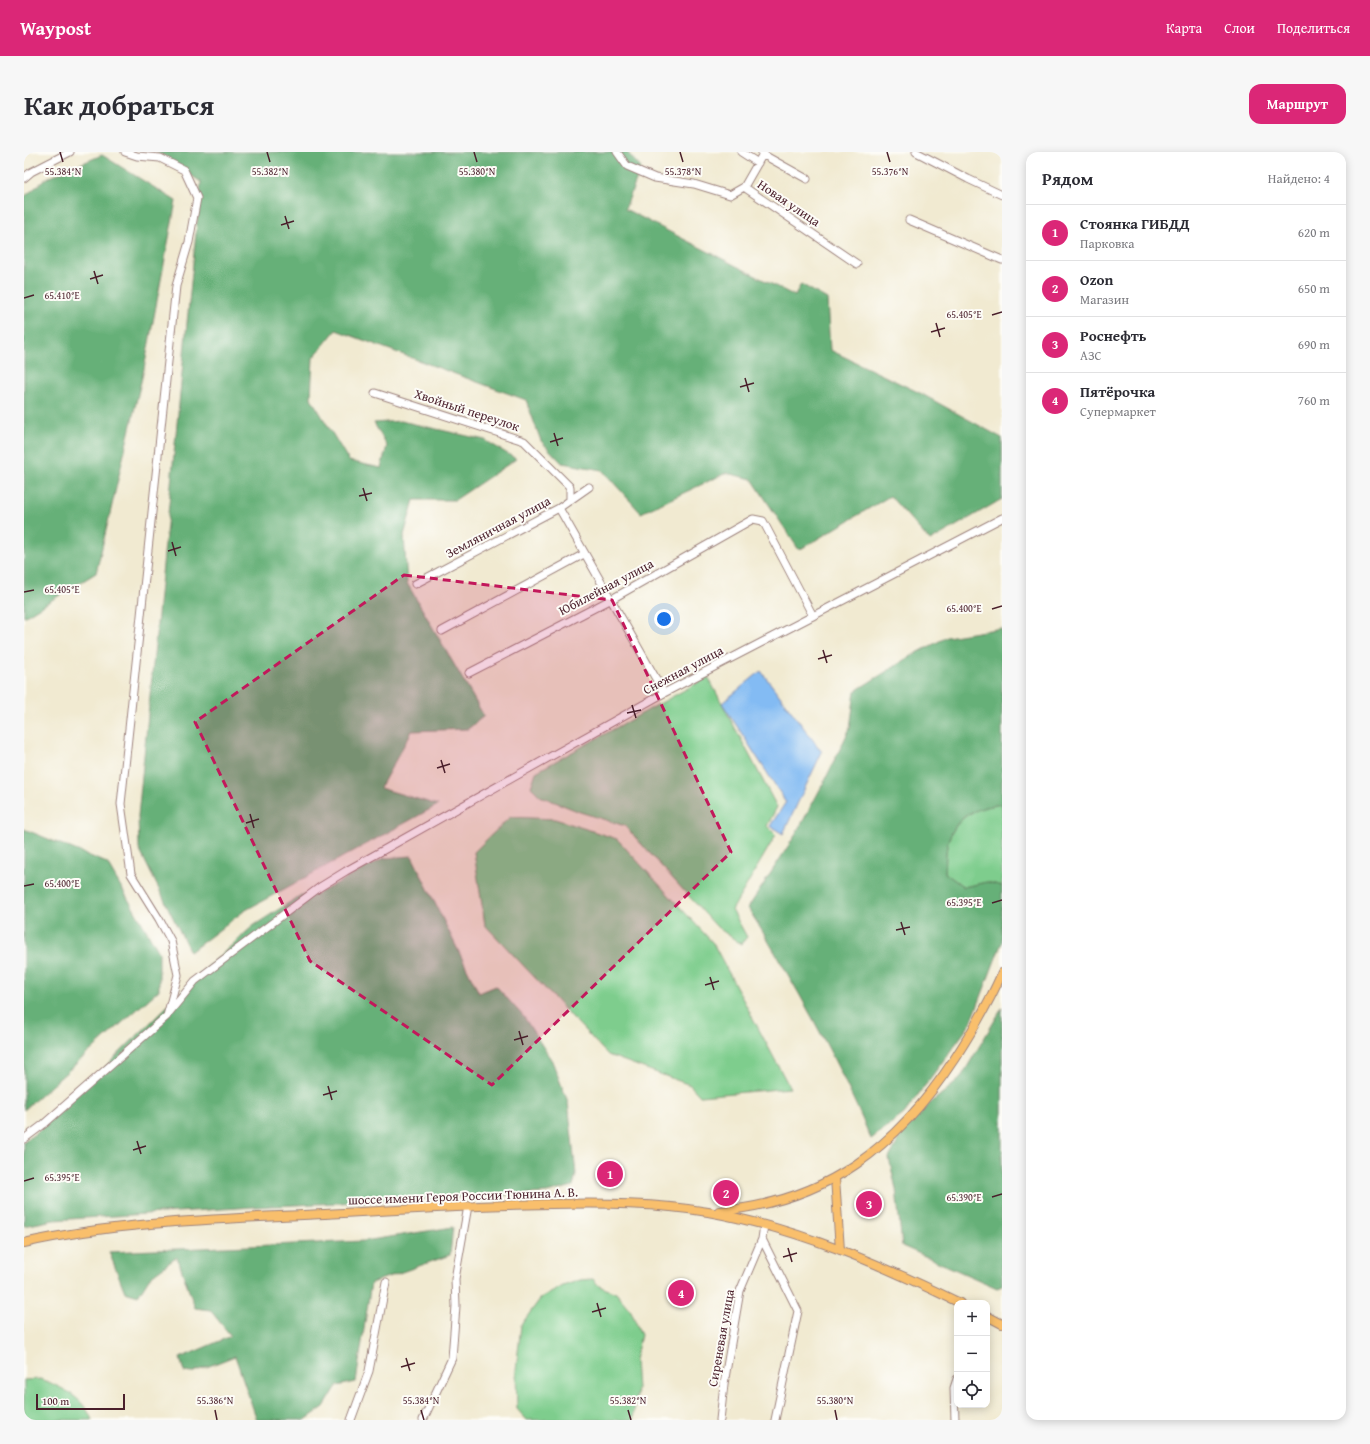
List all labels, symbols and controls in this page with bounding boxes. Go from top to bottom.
text: Waypost [20,14,91,42]
text: Карта [1166,18,1202,38]
text: Слои [1224,18,1255,38]
text: Поделиться [1277,18,1350,38]
text: Как добраться [24,84,214,125]
button: Маршрут [1249,84,1346,124]
text: 55.384°N [45,164,82,179]
text: 55.382°N [252,164,289,179]
text: 55.380°N [459,164,496,179]
text: 55.378°N [665,164,702,179]
text: 55.376°N [872,164,909,179]
text: Рядом [1042,166,1093,191]
text: Найдено: 4 [1268,169,1330,188]
street label: Новая улица [754,175,825,232]
text: Стоянка ГИБДД [1080,213,1190,234]
text: 1 [1052,223,1058,242]
text: 620 m [1298,223,1330,242]
text: Парковка [1080,234,1134,253]
text: Ozon [1080,269,1113,290]
text: 2 [1052,279,1058,298]
text: 650 m [1298,279,1330,298]
text: 65.410°E [44,288,80,303]
text: Магазин [1080,290,1129,309]
text: 65.405°E [946,307,982,322]
text: Роснефть [1080,325,1146,346]
text: 3 [1052,335,1058,354]
text: 690 m [1298,335,1330,354]
text: АЗС [1080,346,1102,365]
text: Пятёрочка [1080,381,1155,402]
street label: Хвойный переулок [412,384,522,436]
text: 4 [1052,391,1058,410]
text: 760 m [1298,391,1330,410]
text: Супермаркет [1080,402,1156,421]
street label: Земляничная улица [442,491,555,563]
street label: Юбилейная улица [555,554,657,620]
text: 65.405°E [44,582,80,597]
text: 65.400°E [946,601,982,616]
your location [654,609,674,629]
street label: Снежная улица [639,640,727,699]
text: 65.400°E [44,876,80,891]
text: 65.395°E [946,895,982,910]
pin: 1 [597,1159,623,1189]
text: 65.395°E [44,1170,80,1185]
pin: 2 [713,1178,739,1208]
street label: шоссе имени Героя России Тюнина А. В. [348,1182,578,1210]
pin: 3 [856,1189,882,1219]
text: 65.390°E [946,1190,982,1205]
pin: 4 [668,1278,694,1308]
street label: Сиреневая улица [703,1287,739,1388]
map controls [954,1300,990,1408]
button: + [954,1300,990,1336]
button: − [954,1336,990,1372]
button: locate [954,1372,990,1408]
scale bar [36,1392,125,1411]
text: 100 m [42,1393,69,1409]
text: 55.386°N [197,1393,234,1408]
text: 55.384°N [403,1393,440,1408]
text: 55.382°N [610,1393,647,1408]
text: 55.380°N [817,1393,854,1408]

